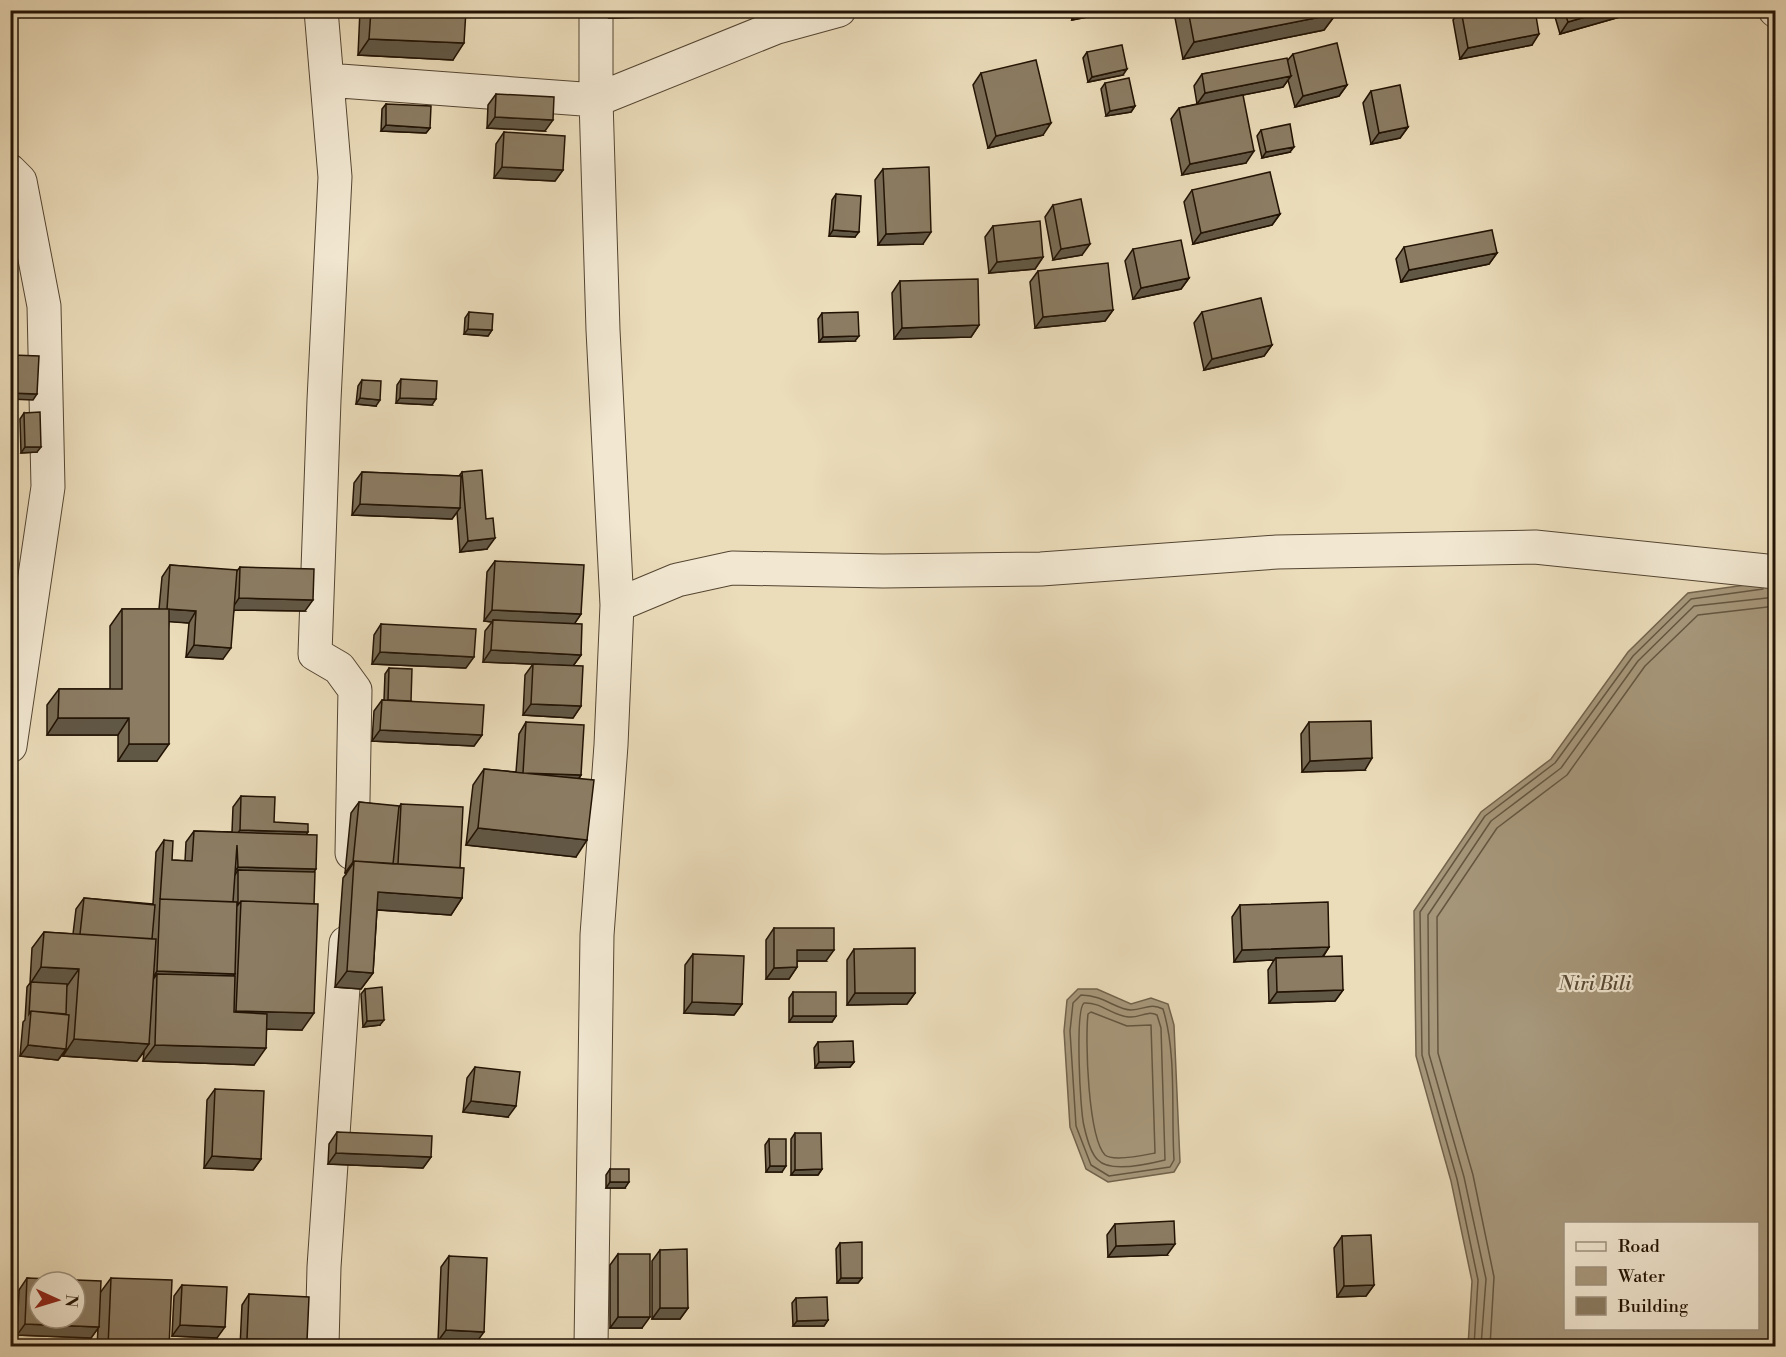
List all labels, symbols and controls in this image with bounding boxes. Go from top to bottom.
water label: Niri Bili [1557,972,1632,997]
legend [1564,1222,1759,1330]
text: Road [1618,1235,1661,1258]
text: Water [1617,1265,1666,1288]
north arrow [27,1270,87,1330]
text: N [61,1294,81,1308]
text: Building [1617,1295,1689,1318]

